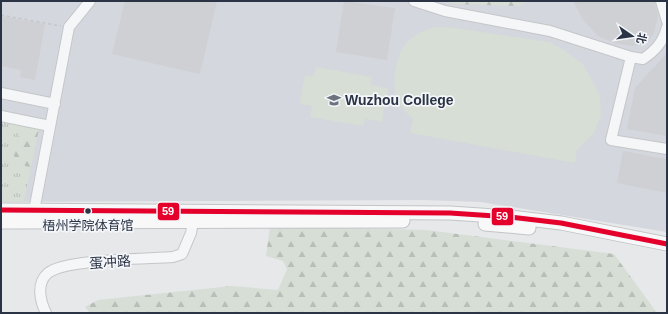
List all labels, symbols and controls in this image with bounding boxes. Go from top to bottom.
north arrow [612,16,652,56]
text: 北 [635,32,649,45]
school or university icon: Wuzhou College [326,92,342,108]
place label: Wuzhou College [345,92,454,108]
line badge: 59 [157,202,180,221]
text: 59 [162,205,174,217]
marker: 梧州学院体育馆 [83,206,93,216]
line badge: 59 [491,207,514,226]
text: 59 [496,210,508,222]
place label: 梧州学院体育馆 [42,218,134,233]
street label: 蛋冲路 [88,253,132,271]

